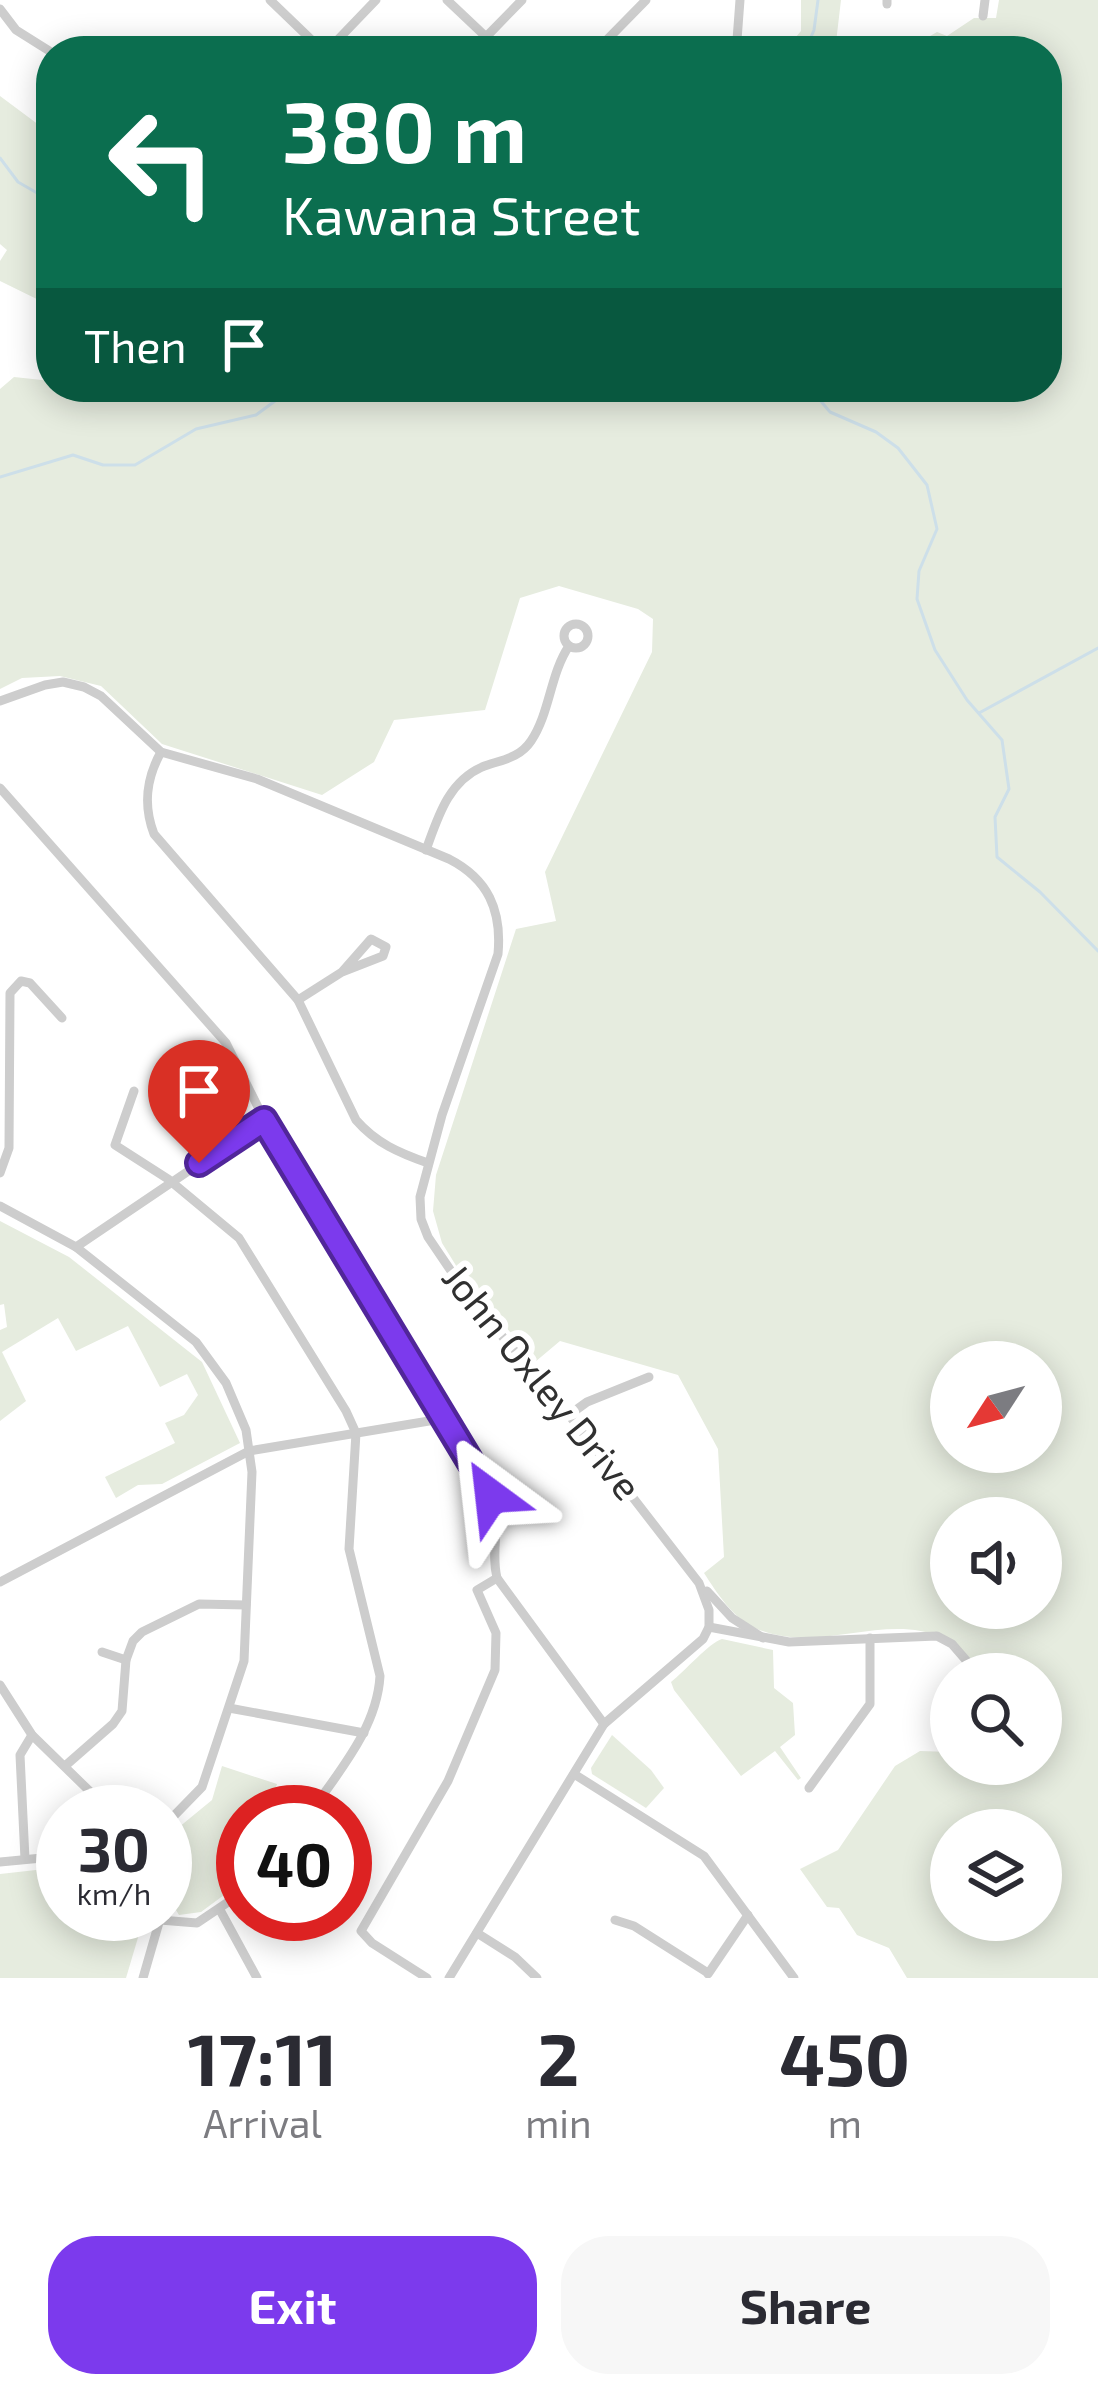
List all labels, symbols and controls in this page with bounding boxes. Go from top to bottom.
text: 380 m [282,79,527,180]
icon: left [84,84,240,240]
text: Kawana Street [282,181,641,246]
icon: arrive [211,312,277,378]
text: Then [84,318,187,372]
pin [148,1040,250,1163]
icon: arrive [166,1058,232,1124]
street label: John Oxley Drive [434,1254,653,1508]
north arrow [930,1341,1062,1473]
map controls [930,1341,1062,1941]
position arrow [428,1433,554,1559]
button: sound [930,1497,1062,1629]
button: search [930,1653,1062,1785]
speed limit sign: 40 [216,1785,372,1941]
button: layers [930,1809,1062,1941]
text: 30 [78,1812,150,1884]
text: km/h [77,1875,151,1911]
text: 17:11 [188,2014,337,2100]
text: 2 [537,2014,579,2100]
text: 450 [779,2014,910,2100]
text: Arrival [203,2099,322,2146]
text: min [525,2099,592,2146]
text: m [828,2099,862,2146]
button: Exit [48,2236,537,2374]
button: Share [561,2236,1050,2374]

